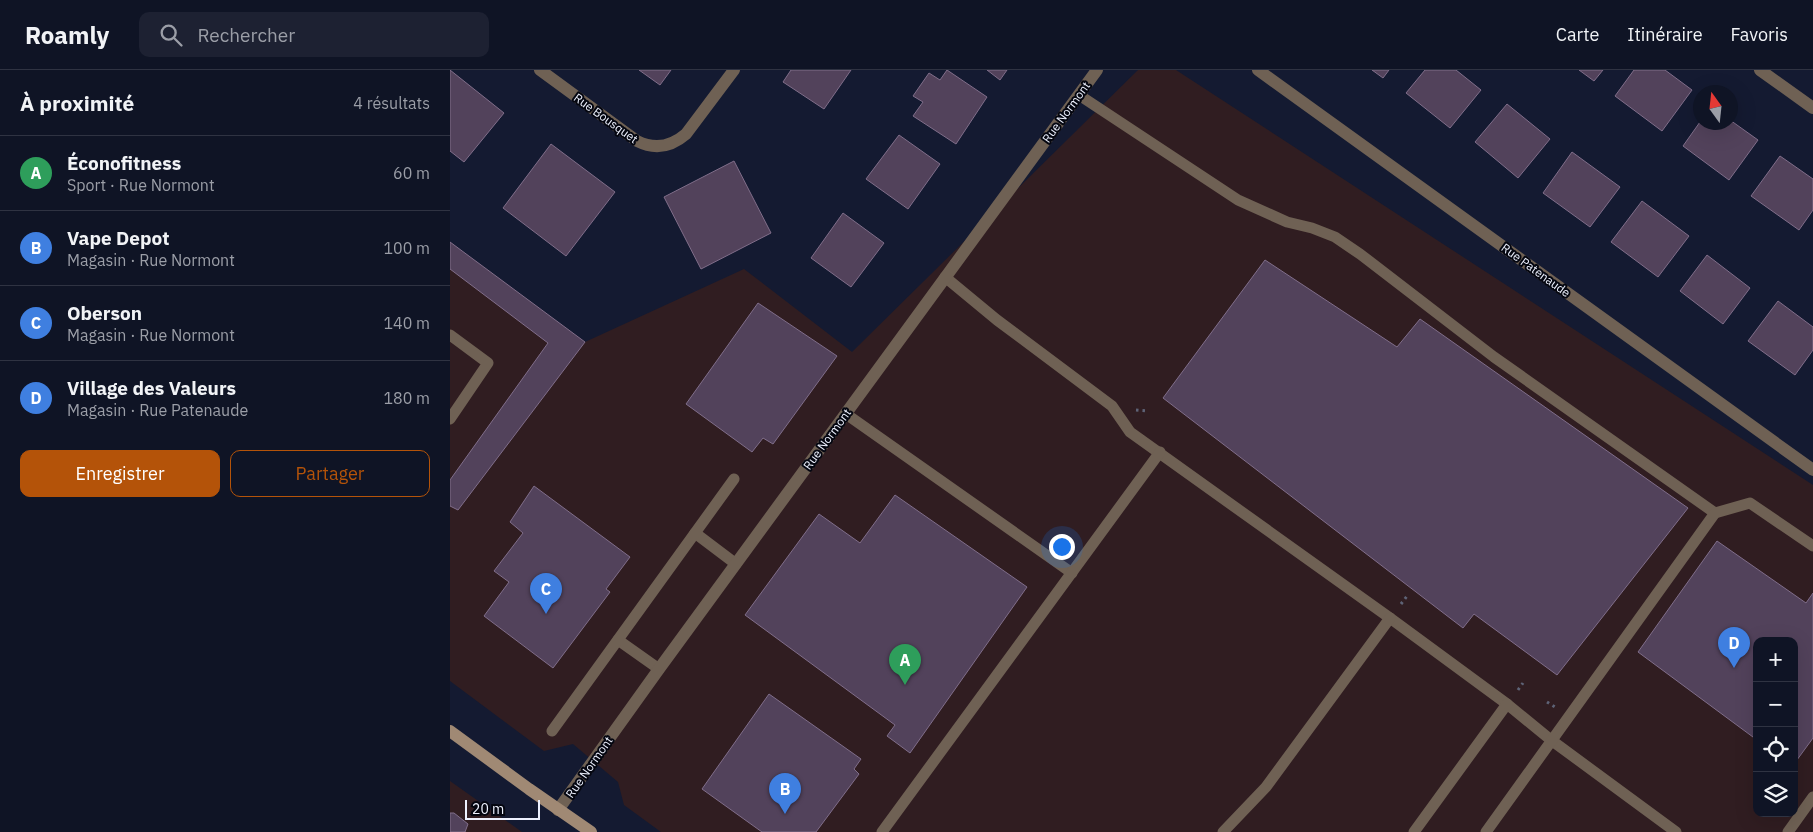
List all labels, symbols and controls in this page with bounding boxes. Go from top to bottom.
search box [139,12,489,57]
text: Roamly [25,19,109,51]
icon: search [157,21,185,49]
text: Rechercher [197,23,295,47]
text: Carte [1556,23,1599,46]
text: Itinéraire [1627,23,1703,46]
text: Favoris [1731,23,1788,46]
street label: Rue Normont [1039,79,1093,145]
north arrow [1693,85,1738,130]
text: À proximité [20,89,134,117]
street label: Rue Bousquet [571,90,641,146]
text: 4 résultats [353,93,430,113]
text: Éconofitness [67,151,181,175]
text: A [31,163,41,183]
text: 60 m [393,163,430,183]
text: Sport · Rue Normont [67,175,215,195]
text: Vape Depot [67,226,169,250]
text: B [31,238,41,258]
text: 100 m [383,238,430,258]
street label: Rue Patenaude [1498,240,1574,300]
text: Magasin · Rue Normont [67,250,235,270]
text: Oberson [67,301,142,325]
text: C [31,313,41,333]
text: 140 m [383,313,430,333]
text: Magasin · Rue Normont [67,325,235,345]
text: Village des Valeurs [67,376,236,400]
text: D [30,388,42,408]
text: 180 m [383,388,430,408]
text: Magasin · Rue Patenaude [67,400,248,420]
street label: Rue Normont [800,406,854,472]
button: Enregistrer [20,450,220,497]
button: Partager [230,450,430,497]
your location [1049,534,1075,560]
pin: C [530,573,562,614]
pin: D [1718,627,1750,668]
map controls [1753,637,1798,817]
button: + [1753,637,1798,682]
pin: A [889,644,921,685]
button: − [1753,682,1798,727]
button: locate [1753,727,1798,772]
street label: Rue Normont [562,733,616,801]
button: layers [1753,772,1798,817]
pin: B [769,773,801,814]
scale bar [465,797,540,820]
text: 20 m [472,800,504,818]

